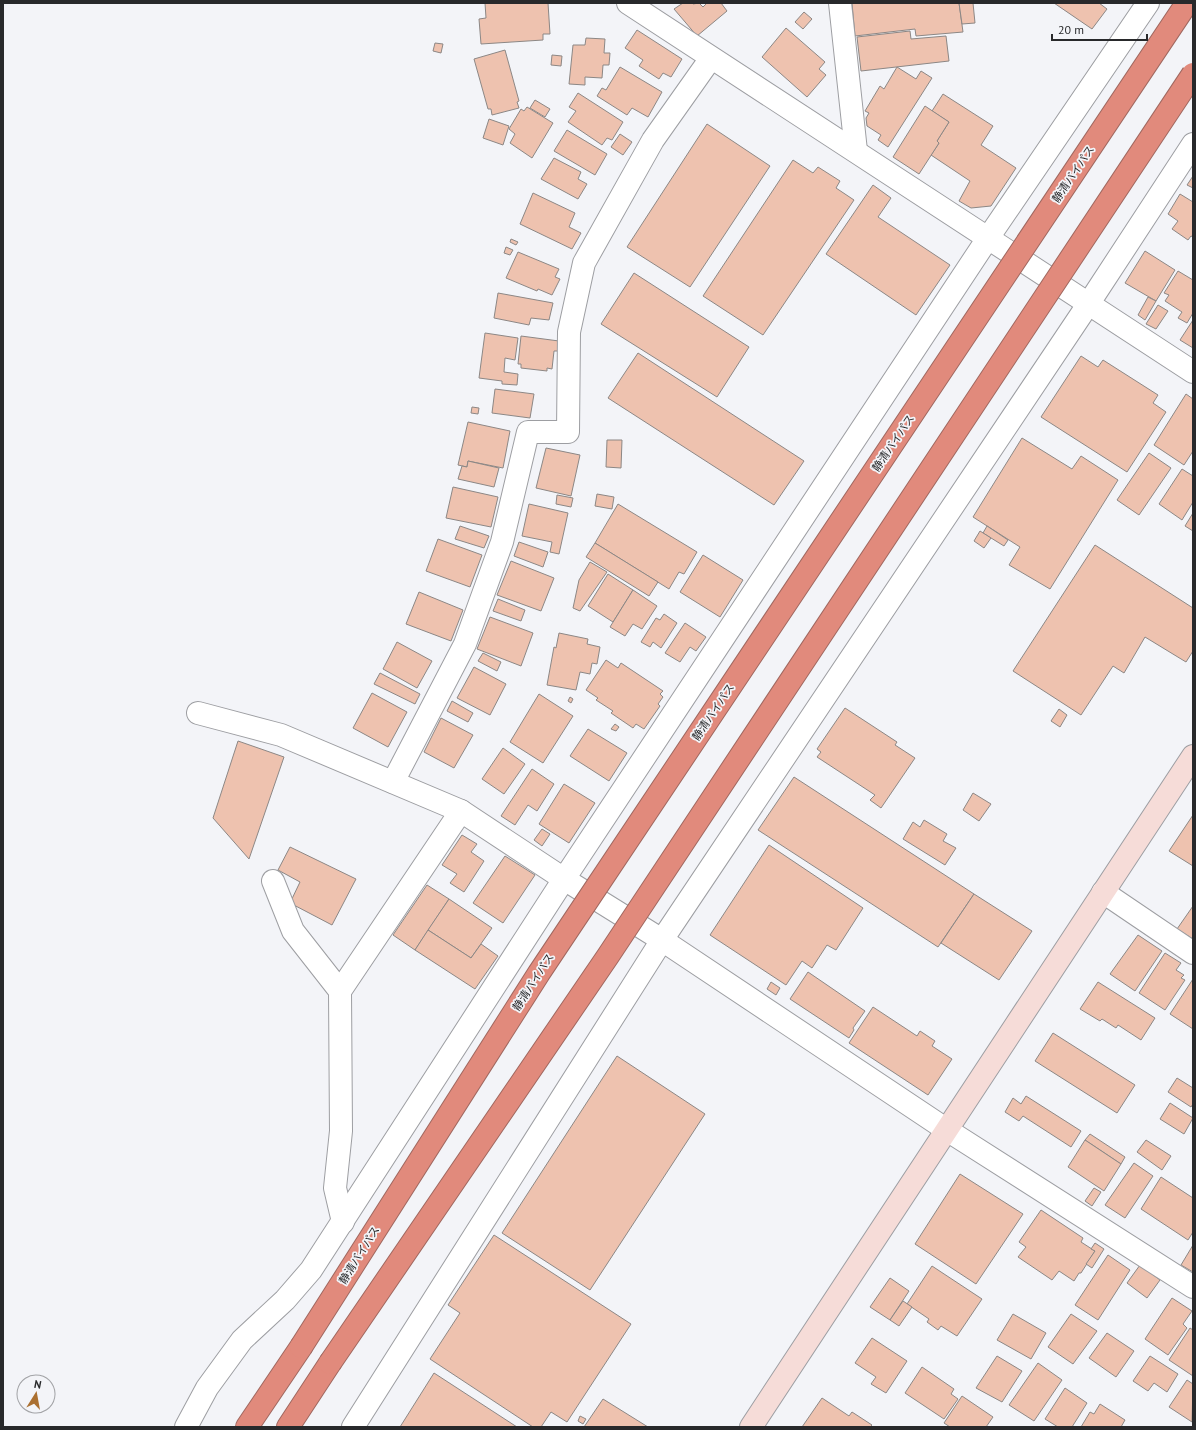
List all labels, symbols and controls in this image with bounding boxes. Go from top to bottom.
scale bar [1052,16,1147,42]
text: 20 m [1058,22,1084,37]
street label: 静清バイパス [1049,143,1097,205]
street label: 静清バイパス [869,412,917,474]
street label: 静清バイパス [689,681,737,743]
street label: 静清バイパス [509,951,557,1013]
street label: 静清バイパス [336,1223,382,1287]
north arrow [16,1374,56,1414]
text: N [33,1377,43,1392]

